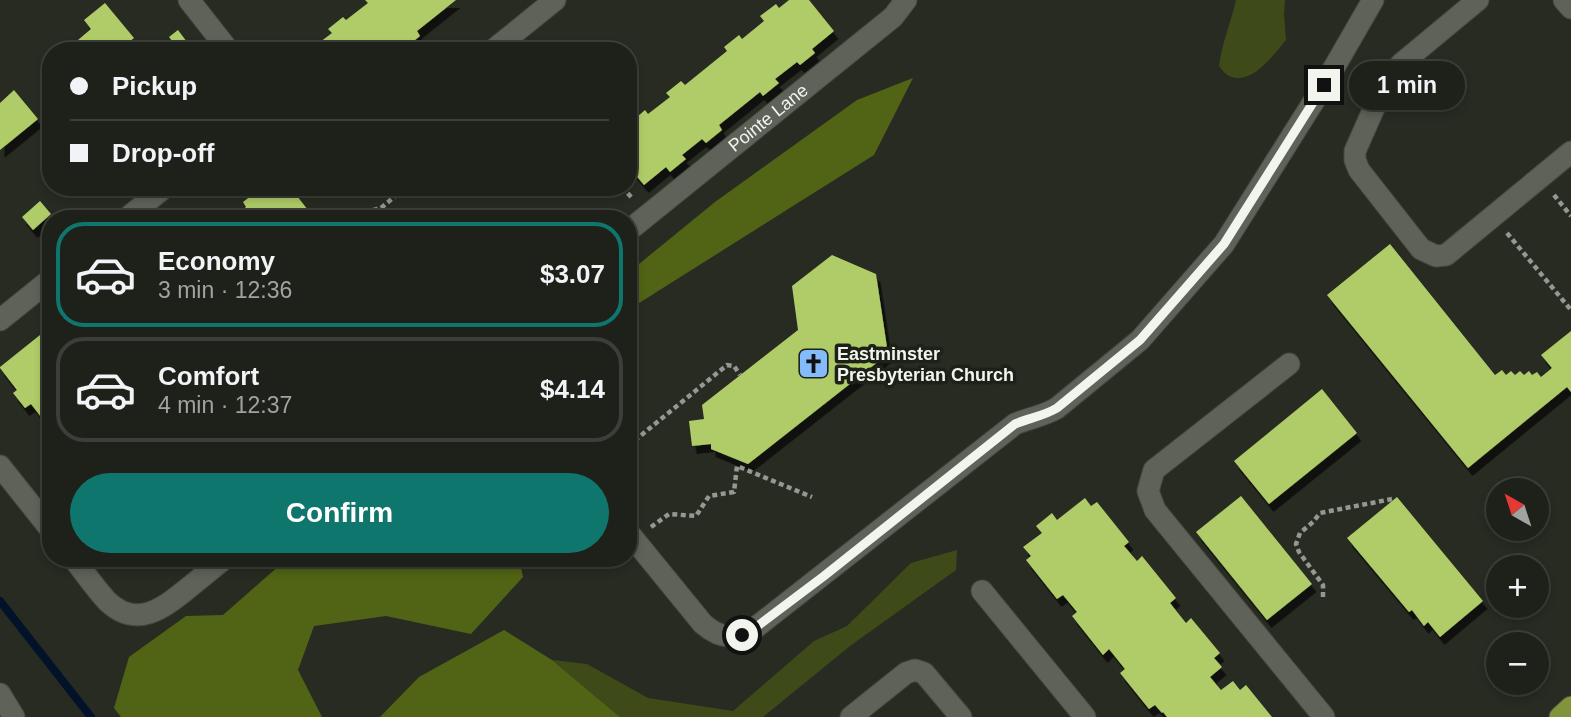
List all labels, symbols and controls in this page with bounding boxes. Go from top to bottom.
callout: 1 min [1348,60,1464,110]
route end [1308,69,1340,101]
text: Pickup [112,71,197,101]
text: 1 min [1377,72,1437,98]
street label: Pointe Lane [724,80,812,156]
text: Drop-off [112,138,215,168]
icon: car [74,243,137,306]
text: Economy [158,246,275,276]
text: $3.07 [540,259,605,289]
text: 3 min · 12:36 [158,277,292,303]
place label: Eastminster Presbyterian Church [837,344,1014,385]
church icon: Eastminster Presbyterian Church [797,347,831,381]
icon: car [74,358,137,421]
text: Comfort [158,361,259,391]
text: $4.14 [540,374,605,404]
text: 4 min · 12:37 [158,392,292,418]
button: Confirm [70,473,609,553]
north arrow [1486,478,1549,541]
map controls [1486,478,1549,695]
button: + [1486,555,1549,618]
route start [726,619,758,651]
button: − [1486,632,1549,695]

